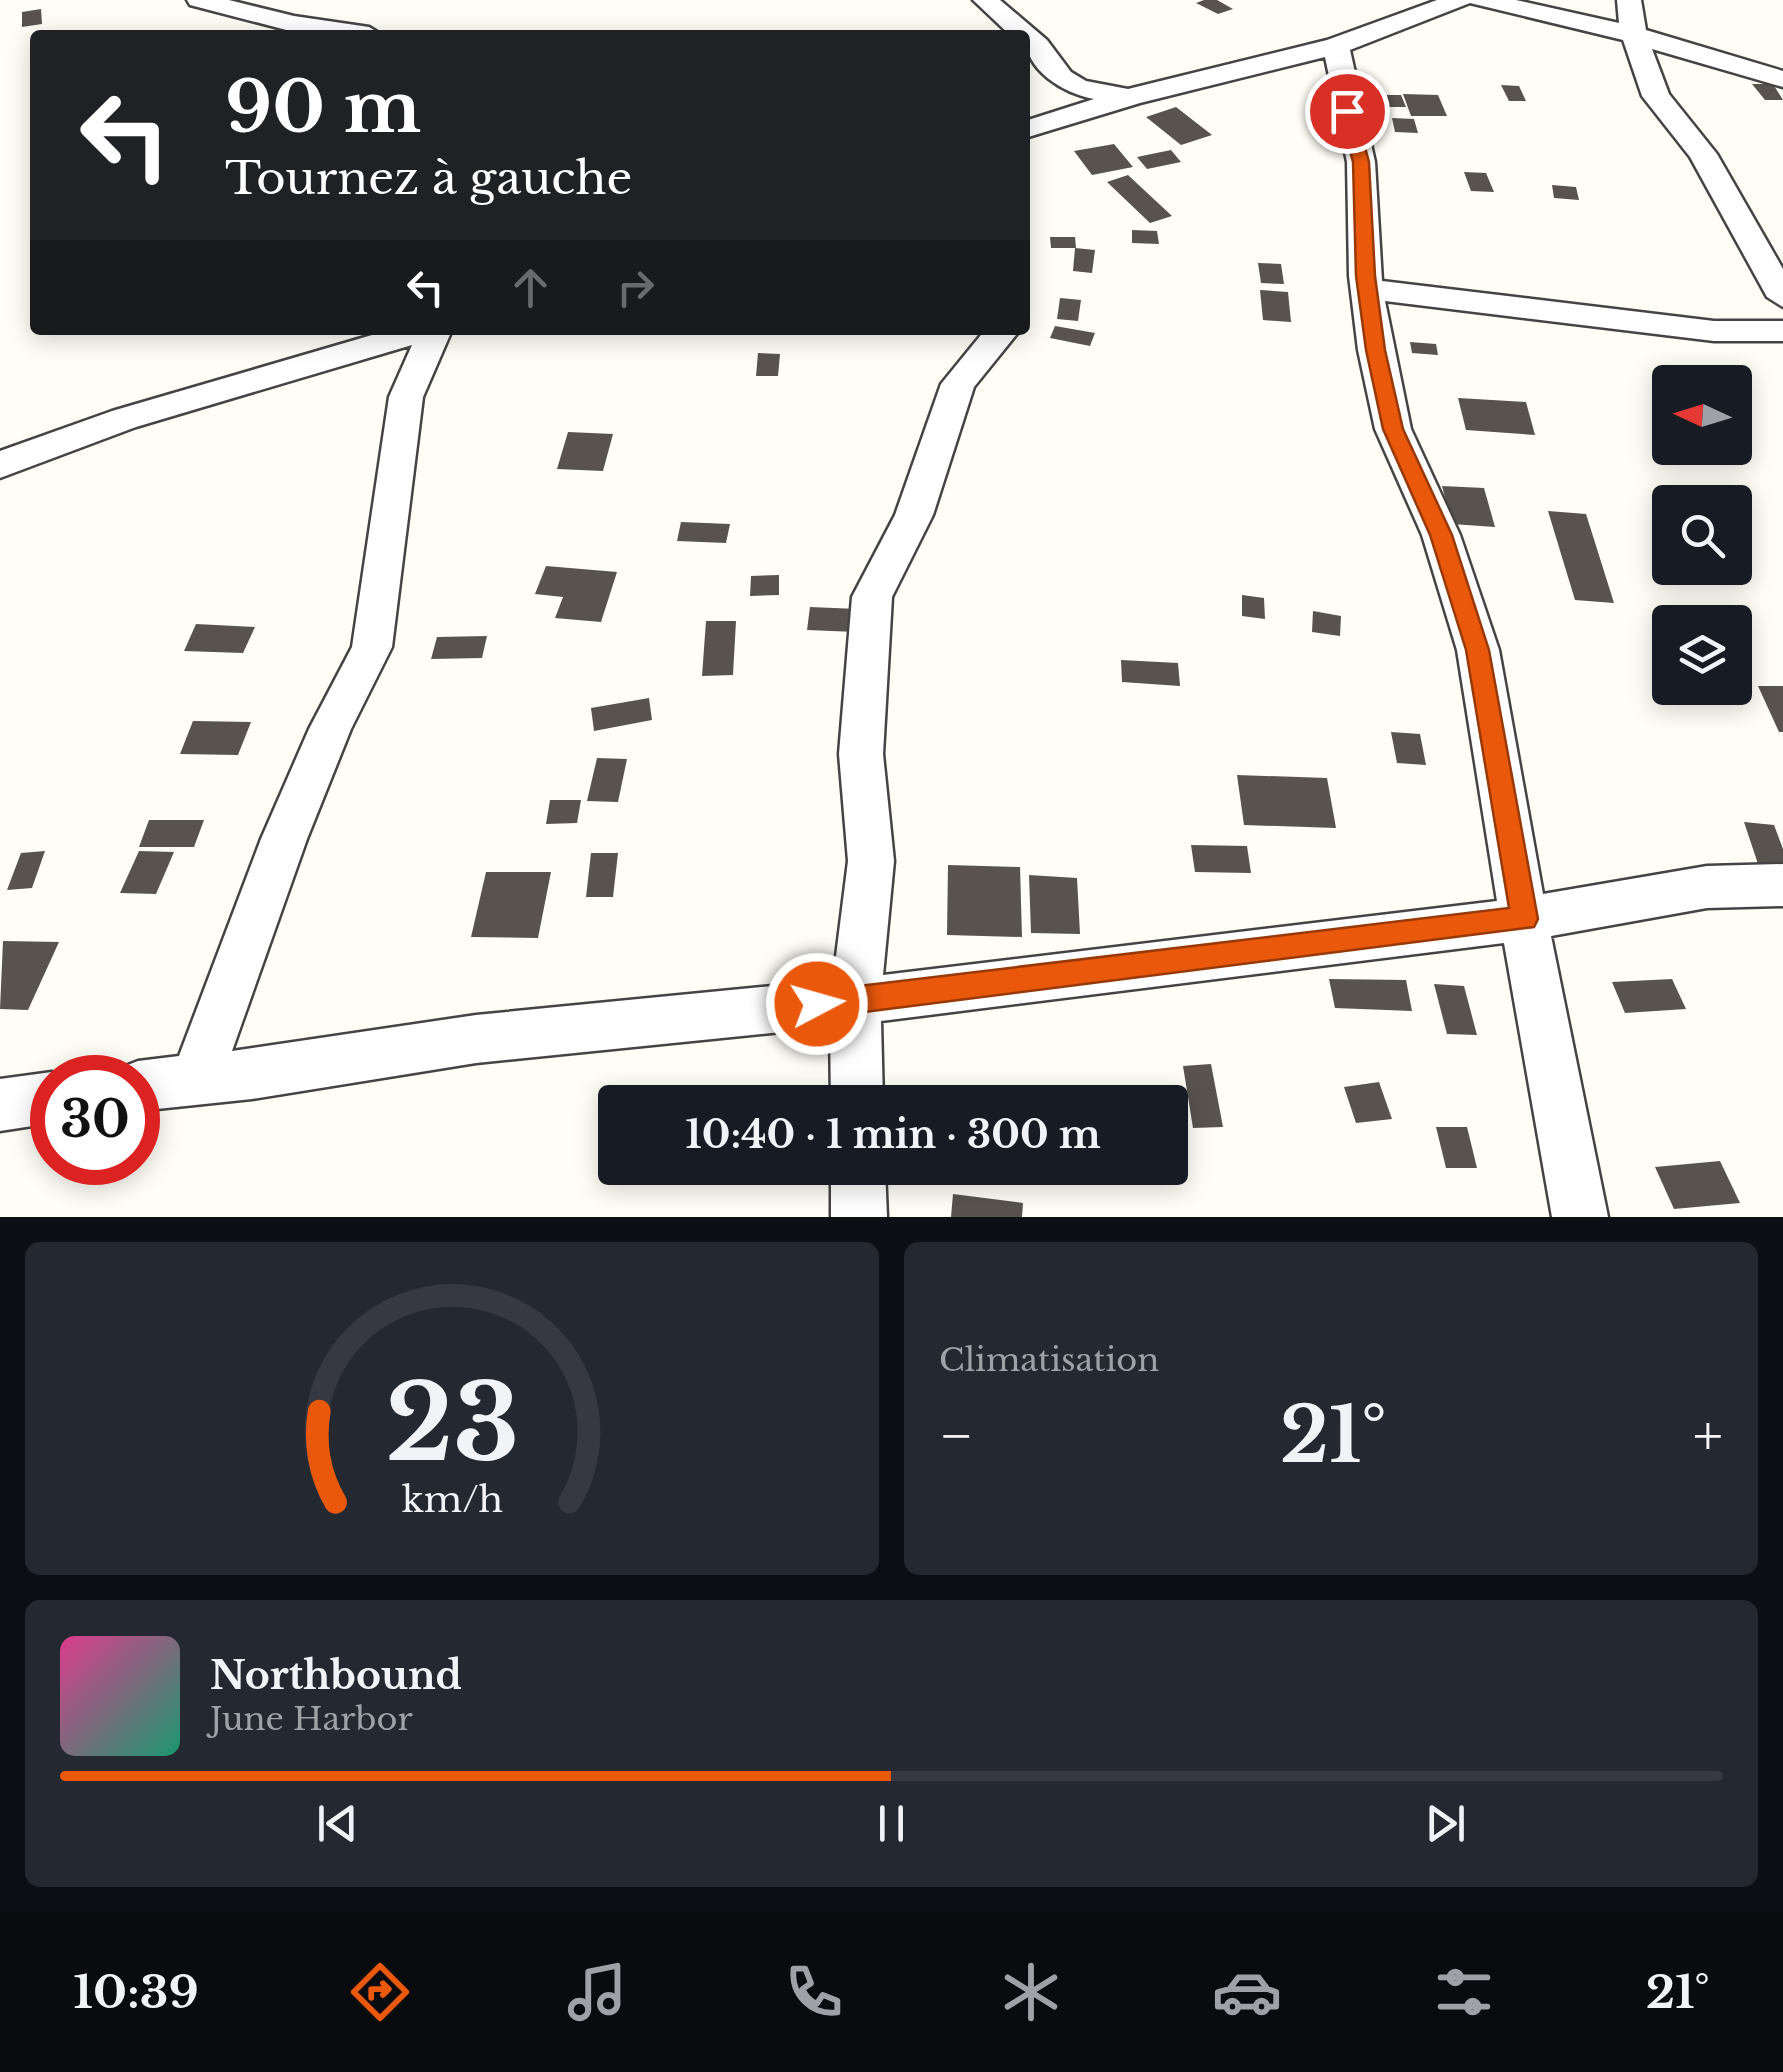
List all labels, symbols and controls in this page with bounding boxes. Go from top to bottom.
text: 90 m [225,64,421,151]
pin [1305,69,1390,154]
icon: left [60,70,190,200]
icon: arrive [1320,84,1375,139]
text: Tournez à gauche [225,150,632,206]
icon: left [398,260,453,315]
icon: ahead [503,260,558,315]
icon: right [608,260,663,315]
north arrow [1652,365,1752,465]
map controls [1652,365,1752,705]
button: search [1652,485,1752,585]
button: layers [1652,605,1752,705]
position arrow [765,952,869,1056]
speed limit sign: 30 [30,1055,160,1185]
text: 10:40 · 1 min · 300 m [685,1111,1101,1158]
text: Climatisation [939,1340,1159,1380]
text: 23 [385,1359,519,1488]
text: 21° [1280,1389,1387,1482]
text: − [939,1402,974,1470]
text: + [1693,1402,1723,1470]
text: km/h [401,1477,503,1522]
text: Northbound [210,1652,462,1699]
text: June Harbor [210,1699,413,1739]
icon: previous [310,1796,365,1851]
icon: pause [864,1796,919,1851]
icon: next [1418,1796,1473,1851]
icon: directions [345,1957,415,2027]
icon: music [562,1957,632,2027]
icon: phone [779,1957,849,2027]
icon: climate [996,1957,1066,2027]
icon: car [1212,1957,1282,2027]
icon: filters [1429,1957,1499,2027]
text: 10:39 [73,1964,199,2020]
text: 21° [1646,1964,1710,2020]

